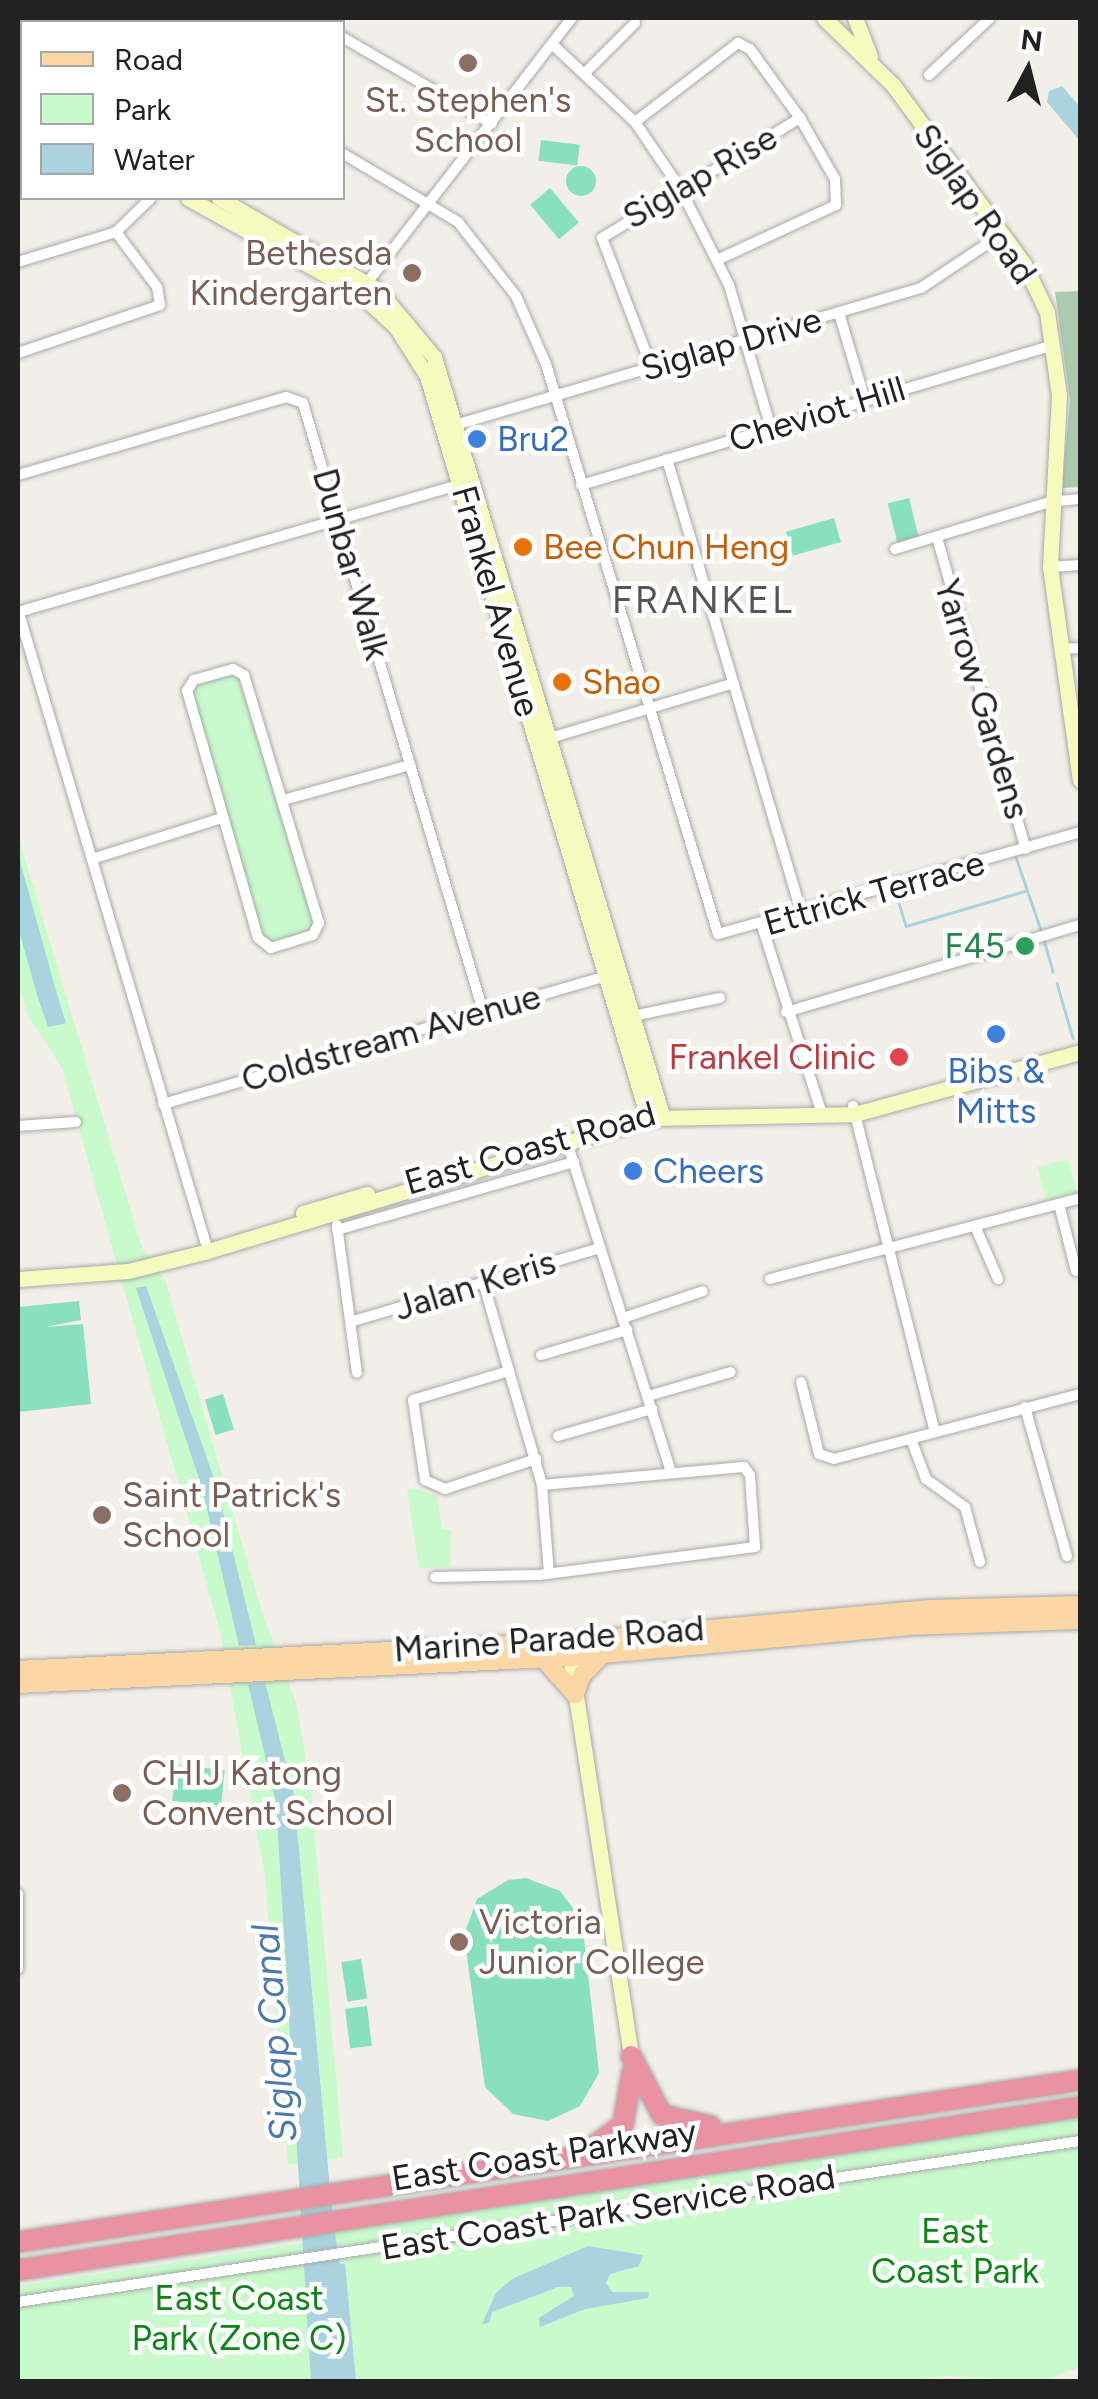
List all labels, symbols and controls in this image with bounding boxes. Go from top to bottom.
legend [20,20,345,200]
north arrow [978,20,1078,120]
text: N [1019,22,1044,58]
text: Road [114,41,183,78]
marker: St. Stephen's School [457,52,479,74]
place label: St. Stephen's School [365,79,571,161]
text: Park [114,91,171,128]
street label: Siglap Rise [616,116,784,238]
street label: Siglap Road [905,116,1045,292]
text: Water [114,141,195,178]
place label: Bethesda Kindergarten [190,232,392,314]
marker: Bethesda Kindergarten [401,262,423,284]
street label: Siglap Drive [636,298,826,390]
street label: Cheviot Hill [724,367,910,461]
place label: Bru2 [497,418,569,460]
marker: Bru2 [466,428,488,450]
street label: Dunbar Walk [304,464,398,664]
street label: Frankel Avenue [443,481,549,721]
place label: Bee Chun Heng [543,526,789,568]
marker: Bee Chun Heng [512,536,534,558]
street label: Yarrow Gardens [926,574,1038,824]
district label: FRANKEL [612,578,794,624]
place label: Shao [582,661,661,703]
marker: Shao [551,671,573,693]
street label: Ettrick Terrace [759,841,989,945]
place label: F45 [944,925,1005,967]
marker: F45 [1014,935,1036,957]
street label: Coldstream Avenue [237,975,545,1101]
marker: Bibs & Mitts [985,1023,1007,1045]
place label: Frankel Clinic [668,1036,876,1078]
marker: Frankel Clinic [886,1044,912,1070]
place label: Bibs & Mitts [947,1050,1045,1132]
street label: East Coast Road [400,1092,660,1204]
place label: Cheers [653,1150,764,1192]
marker: Cheers [622,1160,644,1182]
street label: Jalan Keris [389,1241,561,1329]
place label: Saint Patrick's School [122,1474,341,1556]
marker: Saint Patrick's School [91,1504,113,1526]
street label: Marine Parade Road [392,1607,706,1671]
place label: CHIJ Katong Convent School [142,1752,393,1834]
marker: CHIJ Katong Convent School [111,1782,133,1804]
place label: Victoria Junior College [479,1901,705,1983]
water label: Siglap Canal [243,1922,307,2144]
marker: Victoria Junior College [448,1931,470,1953]
street label: East Coast Parkway [389,2110,699,2200]
street label: East Coast Park Service Road [378,2155,838,2269]
park label: East Coast Park [871,2210,1039,2292]
park label: East Coast Park (Zone C) [131,2277,347,2359]

